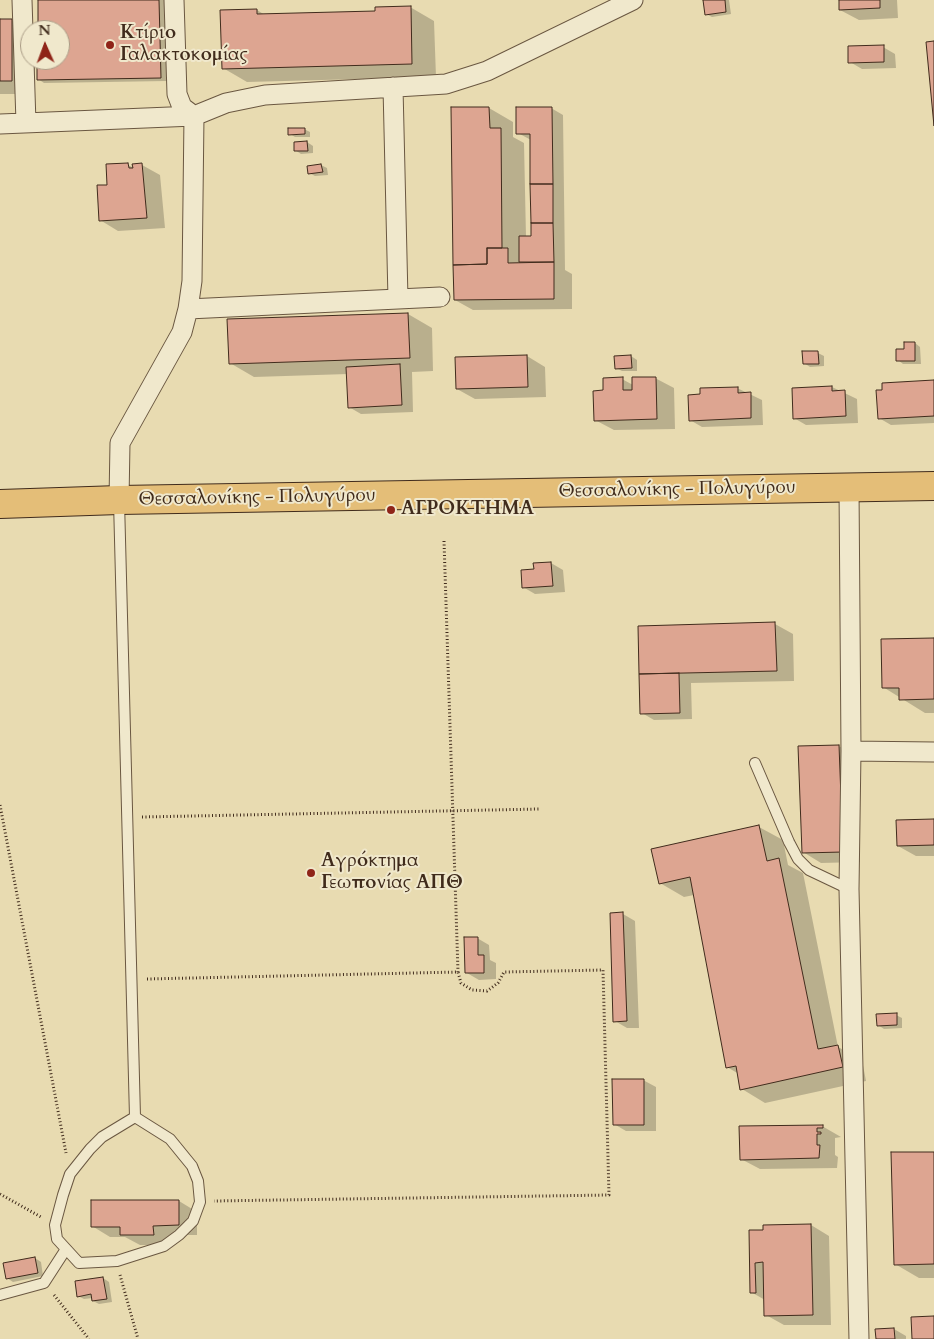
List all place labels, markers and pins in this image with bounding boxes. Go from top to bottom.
place label: Κτίριο Γαλακτοκομίας [120,23,248,67]
marker: Κτίριο Γαλακτοκομίας [104,39,116,51]
place label: ΑΓΡΟΚΤΗΜΑ [401,499,534,521]
marker: ΑΓΡΟΚΤΗΜΑ [385,504,397,516]
place label: Αγρόκτημα Γεωπονίας ΑΠΘ [321,851,463,895]
marker: Αγρόκτημα Γεωπονίας ΑΠΘ [305,867,317,879]

